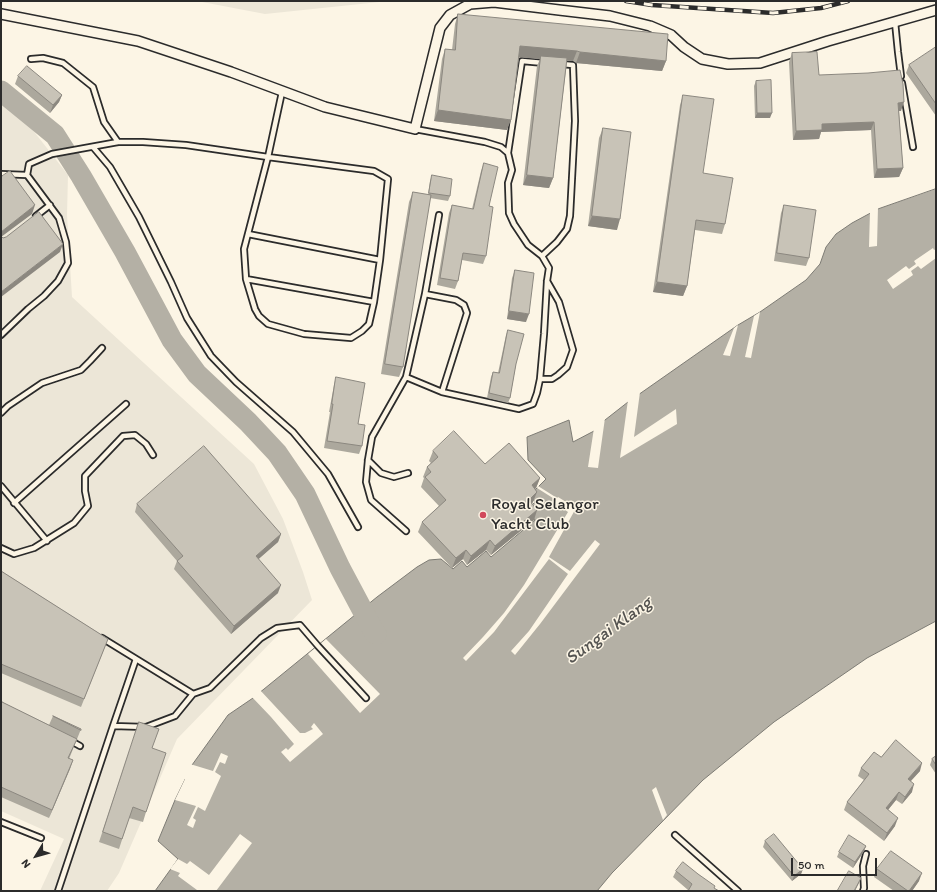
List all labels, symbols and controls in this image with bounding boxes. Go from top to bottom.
place label: Royal Selangor Yacht Club [491,495,599,535]
marker: Royal Selangor Yacht Club [478,510,488,520]
water label: Sungai Klang [562,592,656,670]
north arrow [16,836,56,876]
scale bar [793,850,879,876]
text: N [19,857,33,870]
text: 50 m [798,858,824,872]

